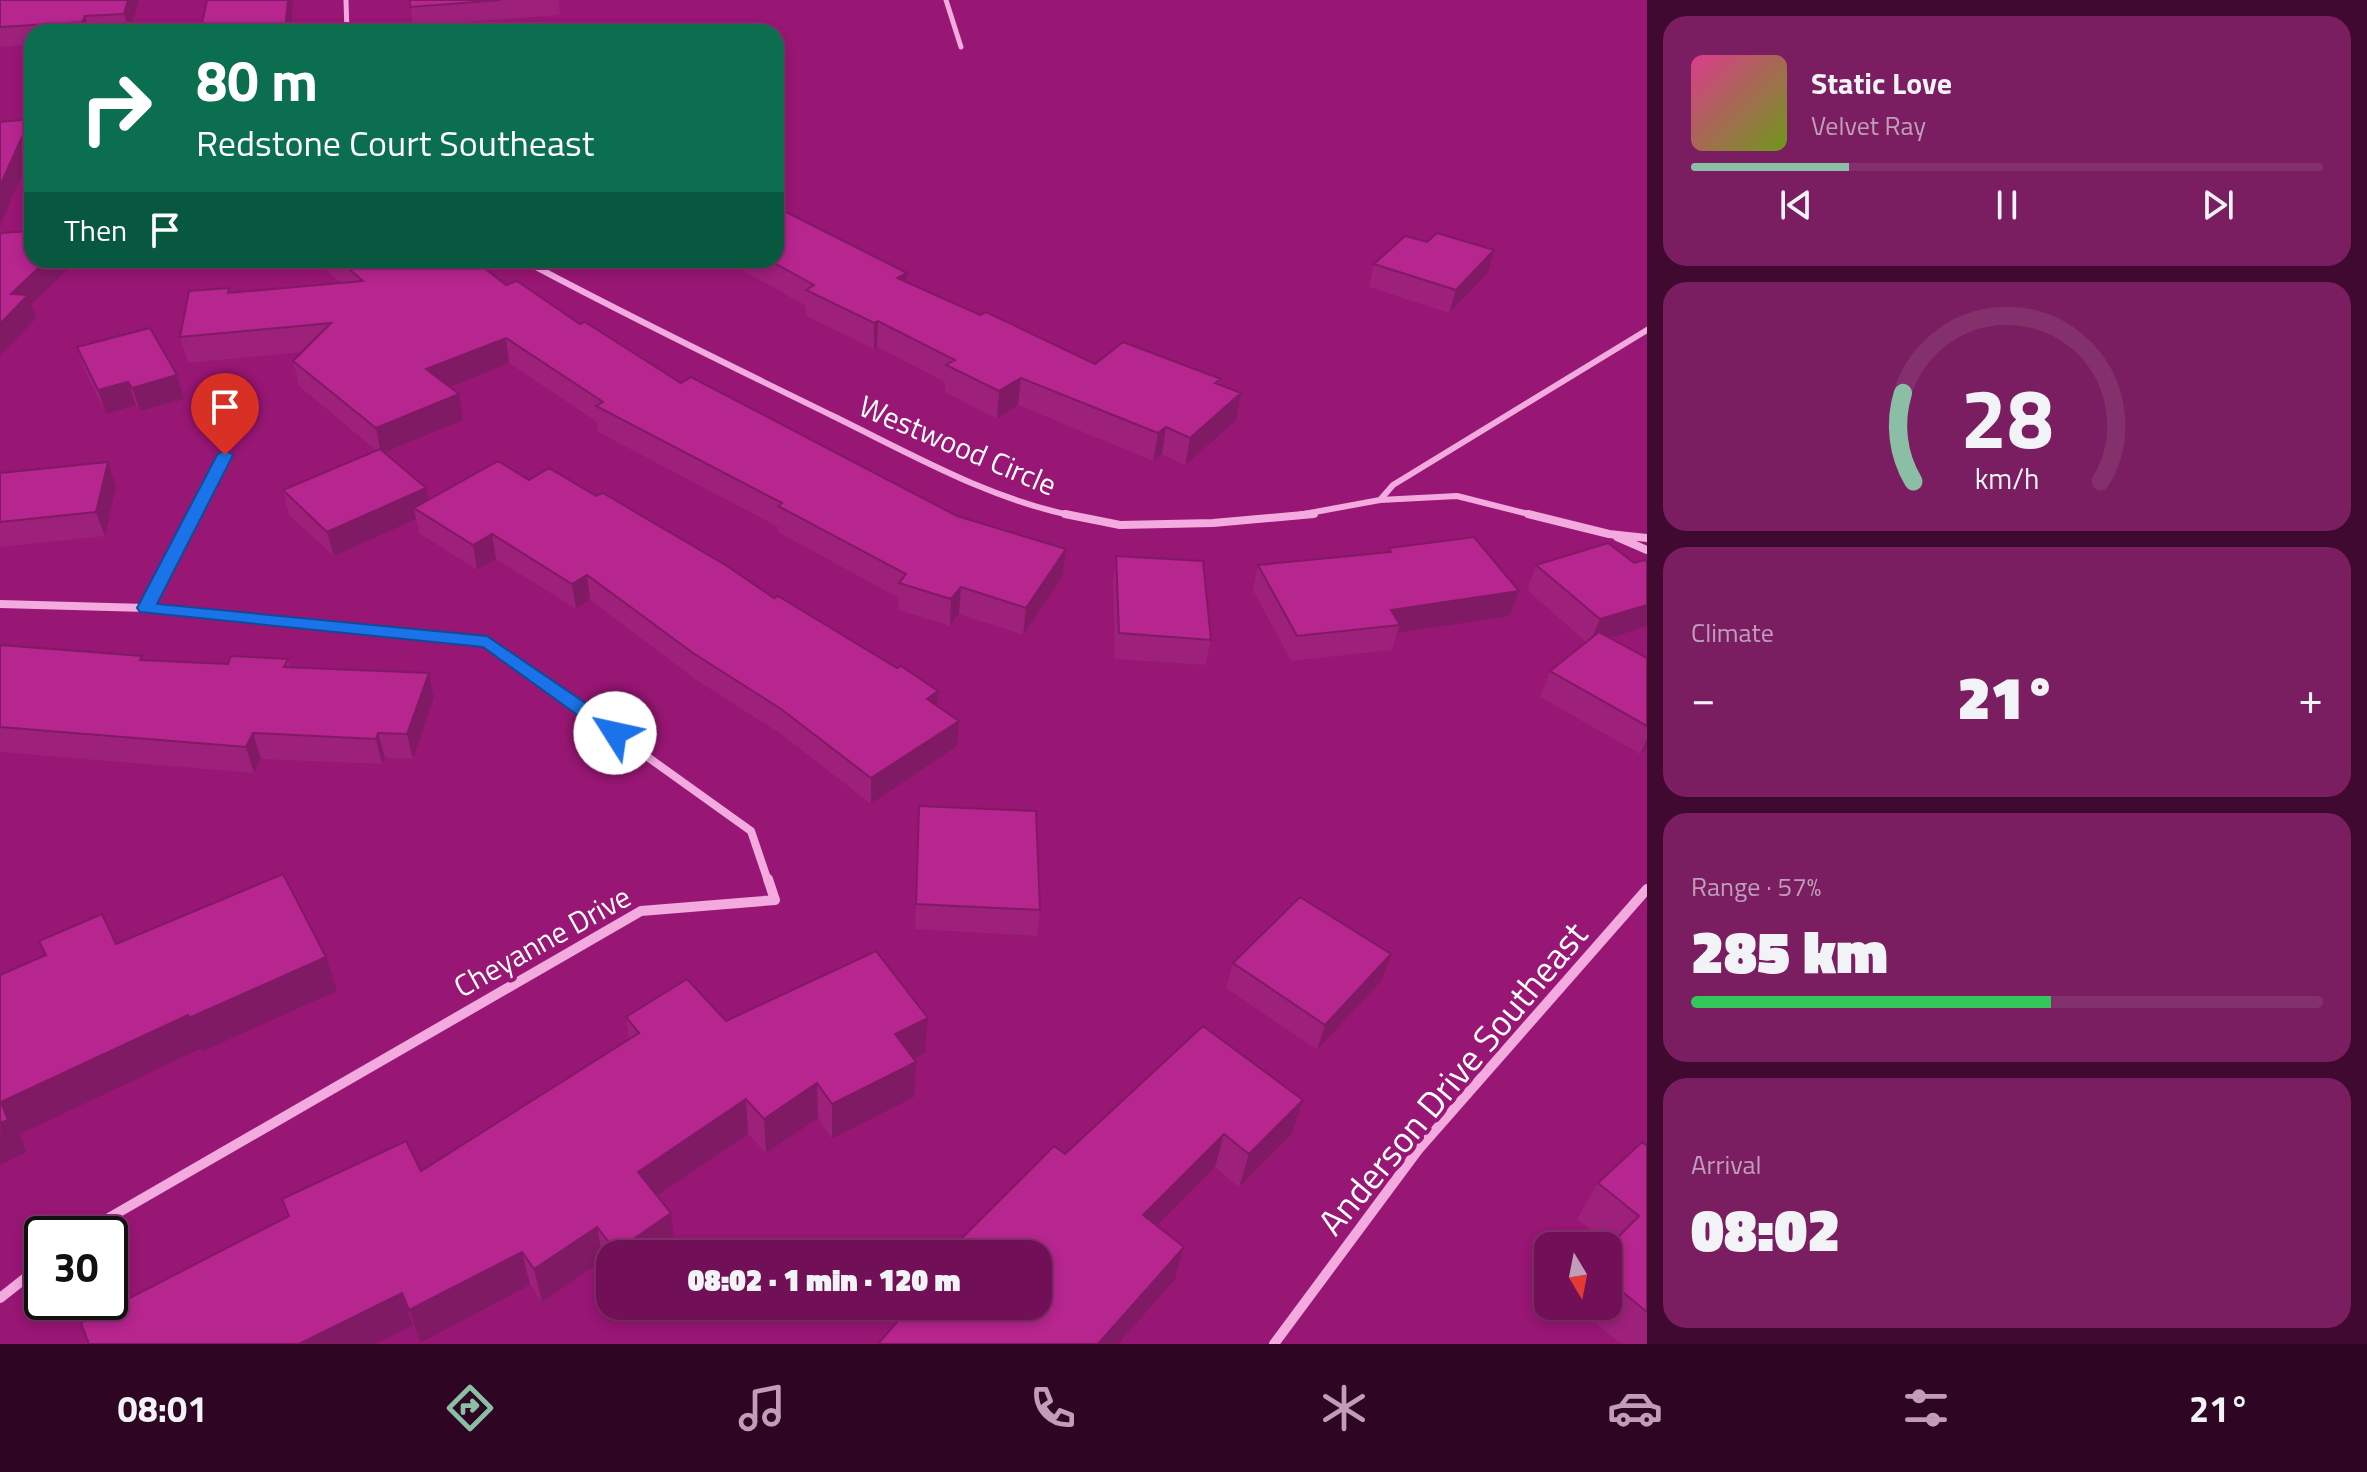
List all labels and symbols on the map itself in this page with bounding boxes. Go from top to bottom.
pin [191,373,259,455]
street label: Westwood Circle [852,383,1064,507]
position arrow [573,691,657,775]
street label: Cheyanne Drive [445,873,639,1009]
street label: Anderson Drive Southeast [1304,909,1600,1247]
speed limit sign: 30 [24,1216,128,1320]
north arrow [1534,1232,1622,1320]

